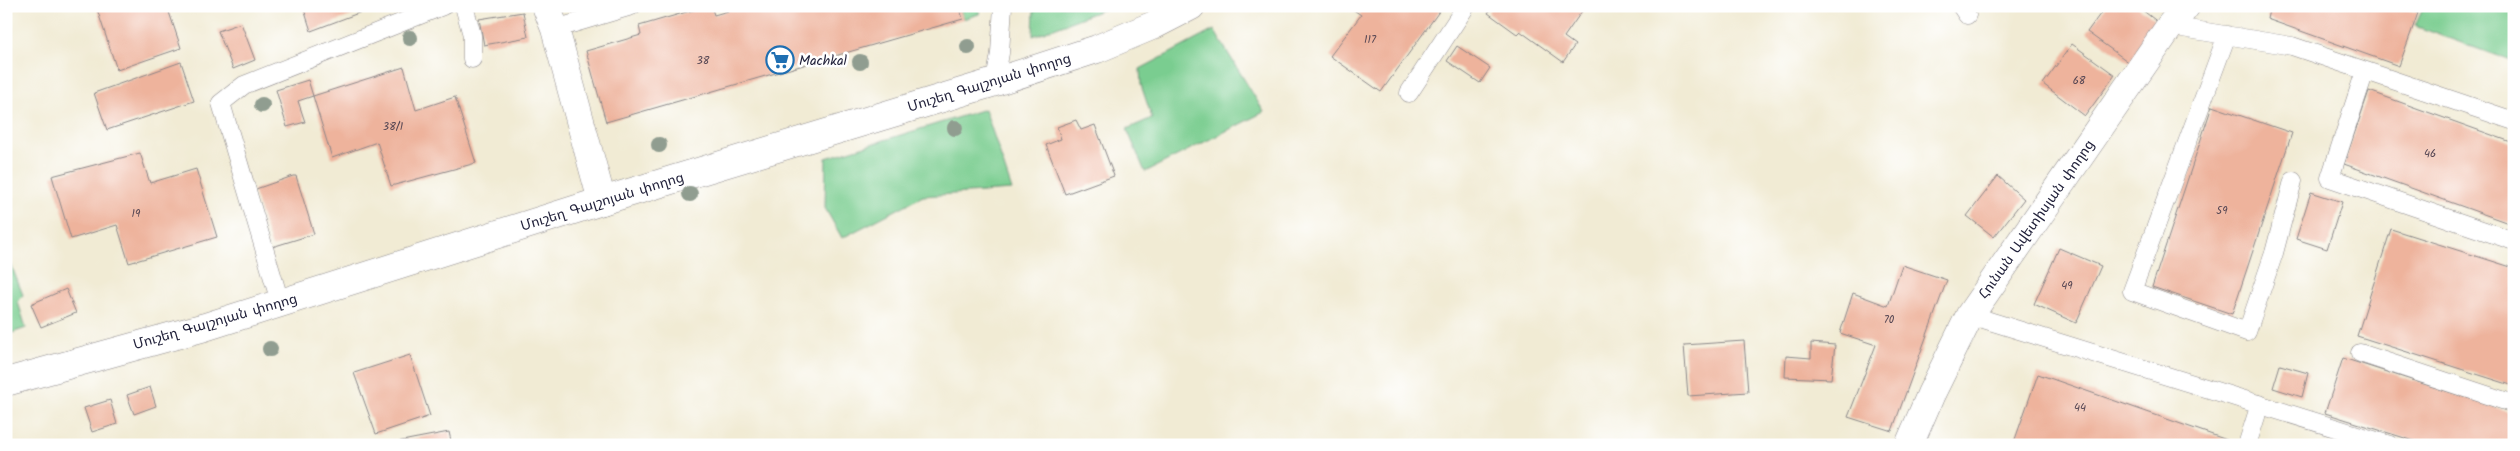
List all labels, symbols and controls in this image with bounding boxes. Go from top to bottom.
house number: 117 [1364,31,1377,49]
supermarket icon: Machkal [765,45,795,75]
street label: Մուշեղ Գալշոյան փողոց [905,48,1074,118]
place label: Machkal [799,50,847,72]
house number: 38 [697,52,710,70]
house number: 68 [2073,72,2086,90]
house number: 38/1 [383,118,403,136]
street label: Հունան Ավետիսյան փողոց [1973,135,2100,304]
house number: 46 [2424,145,2436,163]
street label: Մուշեղ Գալշոյան փողոց [518,167,687,237]
house number: 59 [2216,202,2228,220]
house number: 19 [132,205,141,223]
house number: 49 [2061,277,2073,295]
street label: Մուշեղ Գալշոյան փողոց [131,288,300,356]
house number: 70 [1884,311,1895,329]
house number: 44 [2074,399,2086,417]

